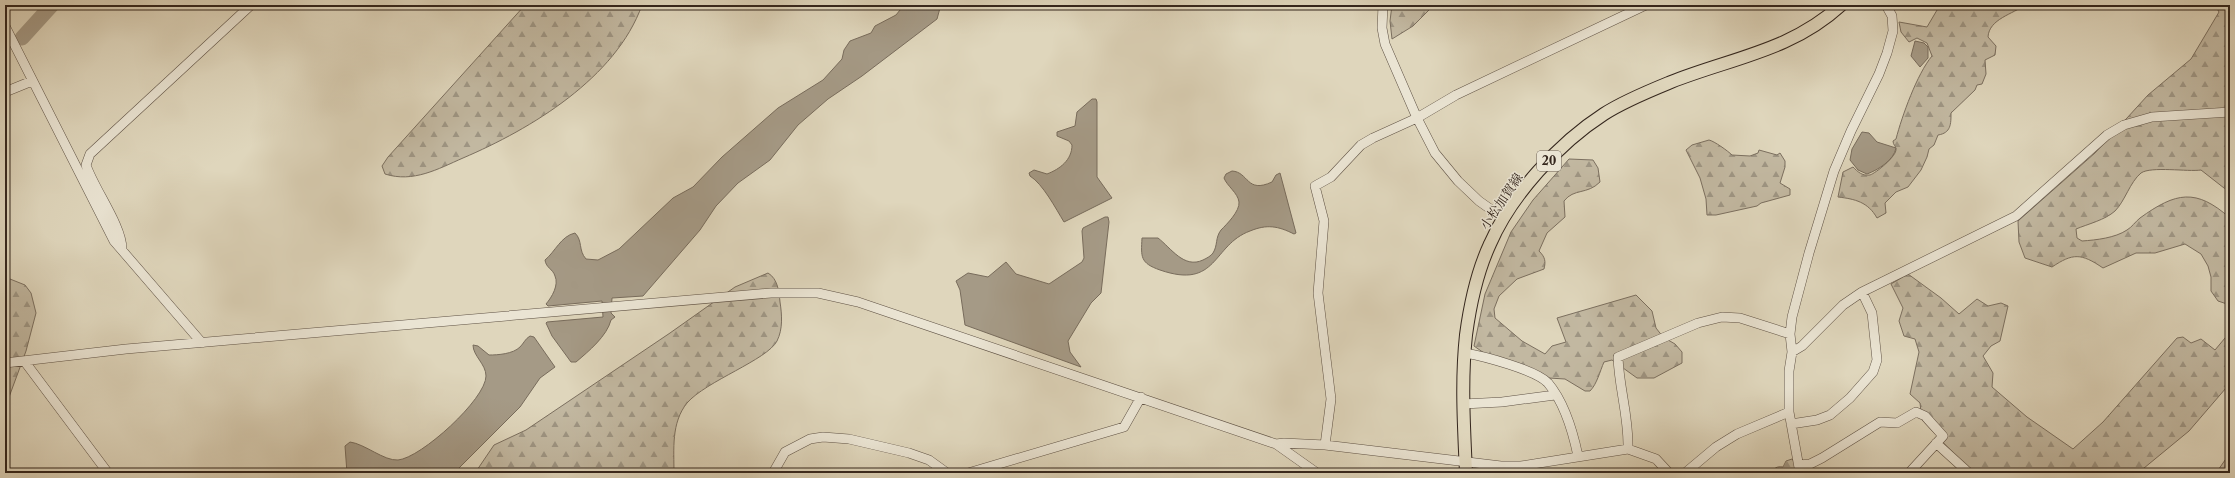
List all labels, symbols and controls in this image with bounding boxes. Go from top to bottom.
road number: 20 [1537,151,1561,171]
street label: 小松加賀線 [1476,170,1526,232]

